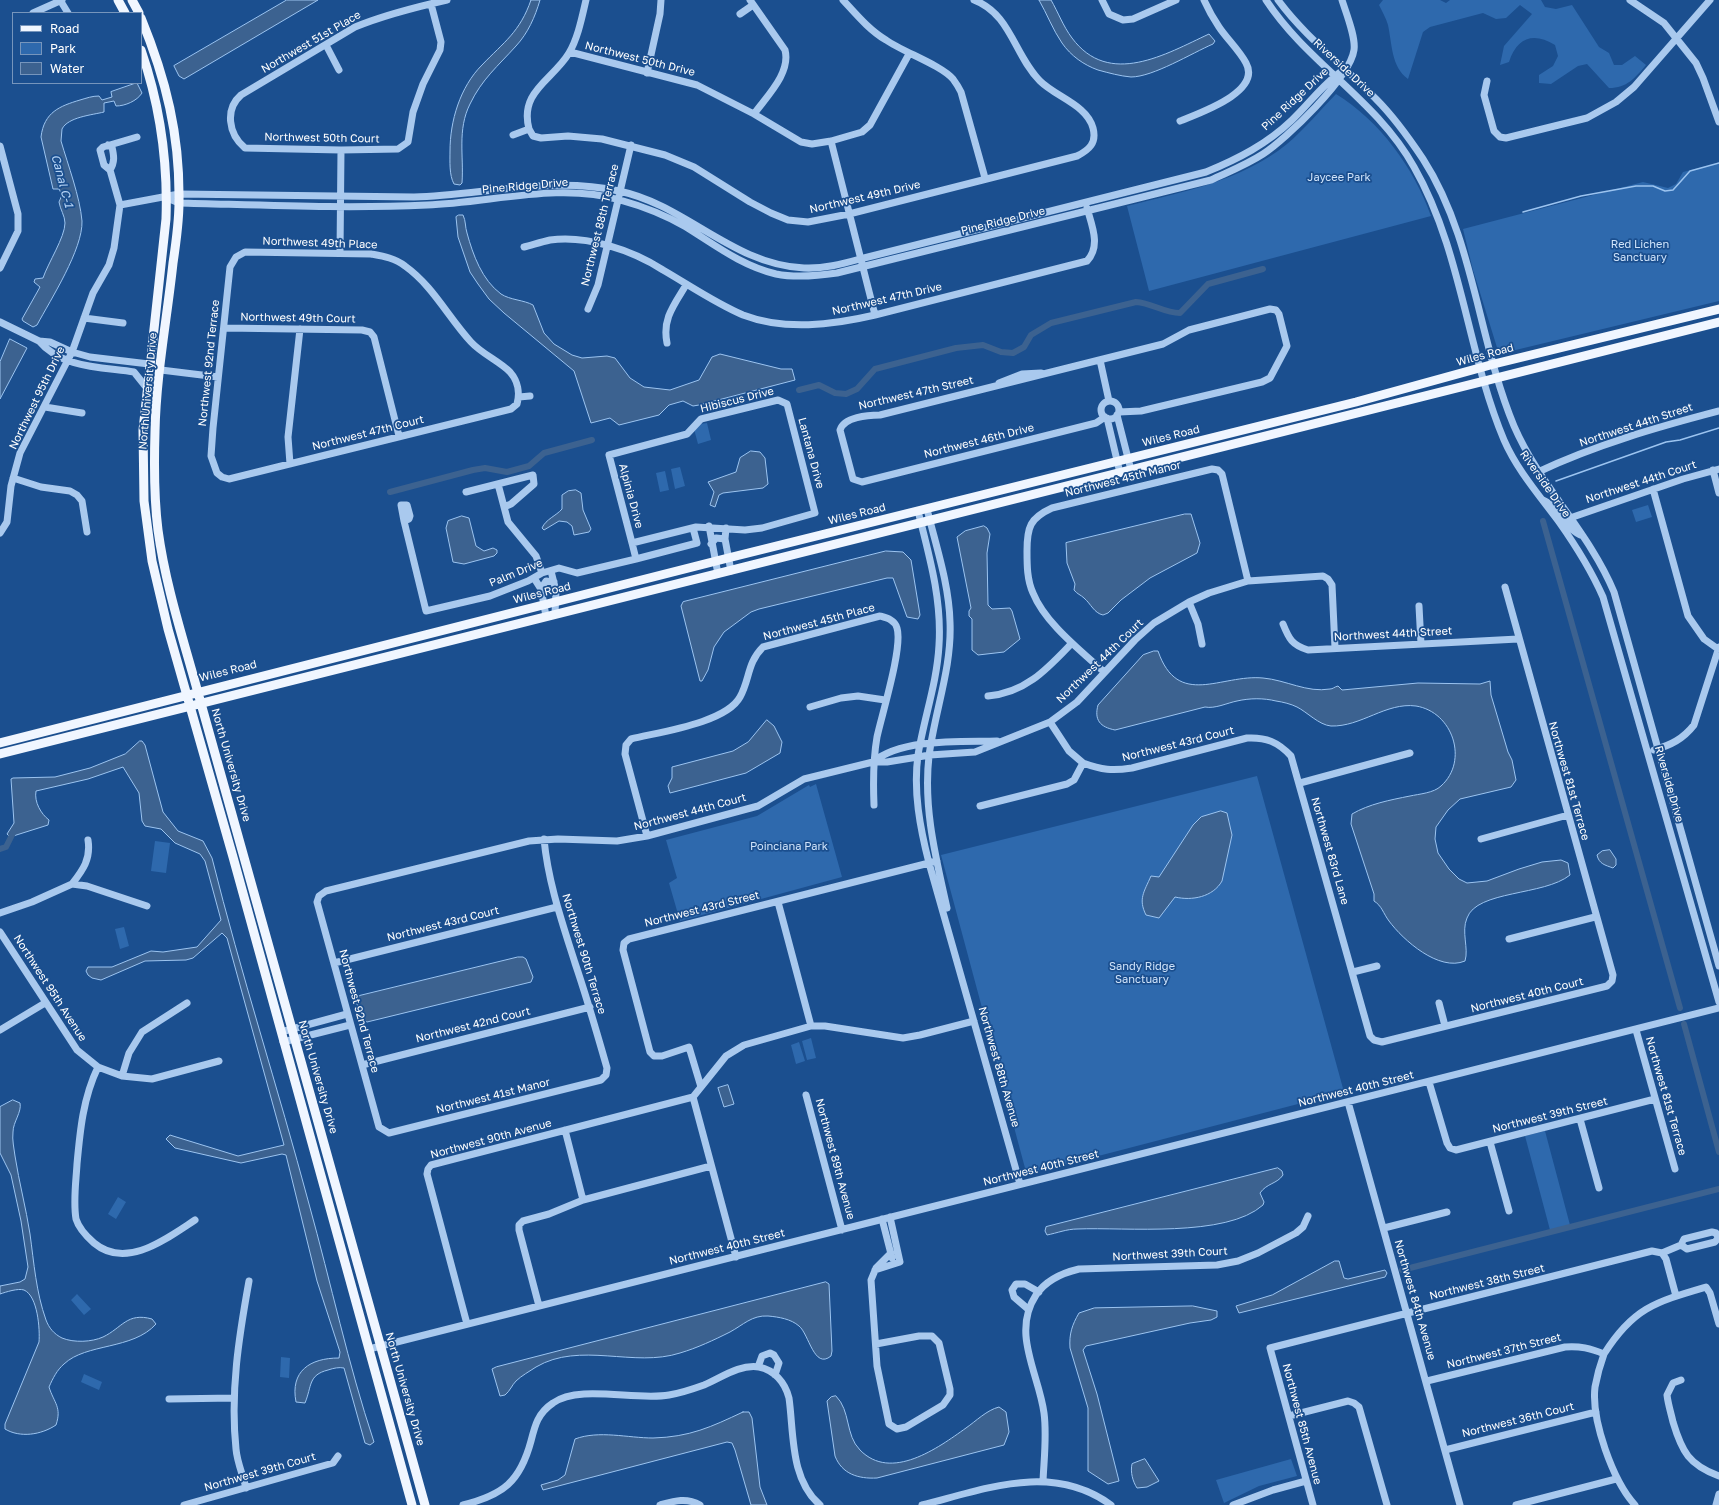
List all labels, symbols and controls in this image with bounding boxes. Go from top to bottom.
street label: Northwest 51st Place [259,8,363,76]
legend [12,12,142,84]
text: Road [50,21,79,36]
street label: Riverside Drive [1311,36,1377,100]
street label: Northwest 50th Drive [584,39,696,79]
text: Park [50,41,76,56]
text: Water [50,61,84,76]
street label: Pine Ridge Drive [1259,65,1331,133]
street label: Northwest 50th Court [264,130,380,146]
water label: Canal C-1 [48,153,76,209]
street label: Northwest 88th Terrace [578,163,622,287]
park label: Jaycee Park [1307,171,1371,185]
street label: Pine Ridge Drive [481,176,569,196]
street label: Northwest 49th Drive [808,178,922,216]
street label: Pine Ridge Drive [959,204,1047,238]
street label: Northwest 49th Place [262,234,378,252]
park label: Red Lichen Sanctuary [1611,238,1669,264]
street label: Northwest 47th Drive [831,280,943,318]
street label: Northwest 92nd Terrace [196,299,222,427]
street label: Northwest 49th Court [240,310,356,326]
street label: North University Drive [136,332,160,450]
street label: Wiles Road [1455,341,1515,369]
street label: Northwest 95th Drive [6,344,68,452]
street label: Northwest 47th Street [857,373,975,413]
street label: Hibiscus Drive [699,384,775,416]
street label: Northwest 44th Street [1578,400,1694,450]
street label: Northwest 47th Court [311,413,425,453]
street label: Lantana Drive [795,416,827,490]
street label: Northwest 46th Drive [922,421,1036,461]
street label: Wiles Road [1141,422,1201,450]
street label: Riverside Drive [1517,448,1573,520]
street label: Northwest 45th Manor [1064,458,1182,500]
street label: Northwest 44th Court [1584,458,1698,506]
street label: Alpinia Drive [616,462,646,530]
street label: Wiles Road [827,500,887,528]
street label: Palm Drive [487,556,545,590]
street label: Wiles Road [512,579,572,607]
street label: Northwest 45th Place [762,601,876,643]
street label: Northwest 44th Court [1054,616,1146,706]
street label: Northwest 44th Street [1333,624,1453,644]
street label: Wiles Road [198,657,258,685]
street label: North University Drive [208,707,254,823]
street label: Northwest 81st Terrace [1546,720,1592,842]
street label: Northwest 43rd Court [1121,724,1235,764]
street label: Riverside Drive [1652,744,1686,824]
street label: Northwest 44th Court [632,791,748,833]
street label: Northwest 83rd Lane [1308,796,1352,906]
park label: Poinciana Park [750,840,828,854]
street label: Northwest 43rd Street [643,888,761,930]
street label: Northwest 90th Terrace [559,892,609,1016]
street label: Northwest 43rd Court [386,904,500,944]
street label: Northwest 95th Avenue [11,932,89,1044]
street label: Northwest 92nd Terrace [336,948,382,1074]
park label: Sandy Ridge Sanctuary [1109,960,1175,986]
street label: Northwest 40th Court [1469,975,1585,1015]
street label: Northwest 42nd Court [414,1004,532,1046]
street label: Northwest 88th Avenue [975,1005,1023,1129]
street label: North University Drive [295,1019,341,1135]
street label: Northwest 81st Terrace [1643,1035,1689,1157]
street label: Northwest 40th Street [1297,1068,1415,1110]
street label: Northwest 41st Manor [435,1075,551,1117]
street label: Northwest 39th Street [1491,1094,1609,1136]
street label: Northwest 89th Avenue [812,1097,858,1221]
street label: Northwest 90th Avenue [429,1116,553,1162]
street label: Northwest 40th Street [982,1147,1100,1189]
street label: Northwest 40th Street [668,1226,786,1268]
street label: Northwest 84th Avenue [1391,1238,1439,1362]
street label: Northwest 39th Court [1112,1244,1228,1264]
street label: Northwest 38th Street [1428,1261,1546,1303]
street label: Northwest 37th Street [1445,1330,1563,1372]
street label: North University Drive [382,1331,428,1447]
street label: Northwest 85th Avenue [1280,1362,1324,1486]
street label: Northwest 36th Court [1460,1400,1576,1440]
street label: Northwest 39th Court [203,1450,317,1494]

